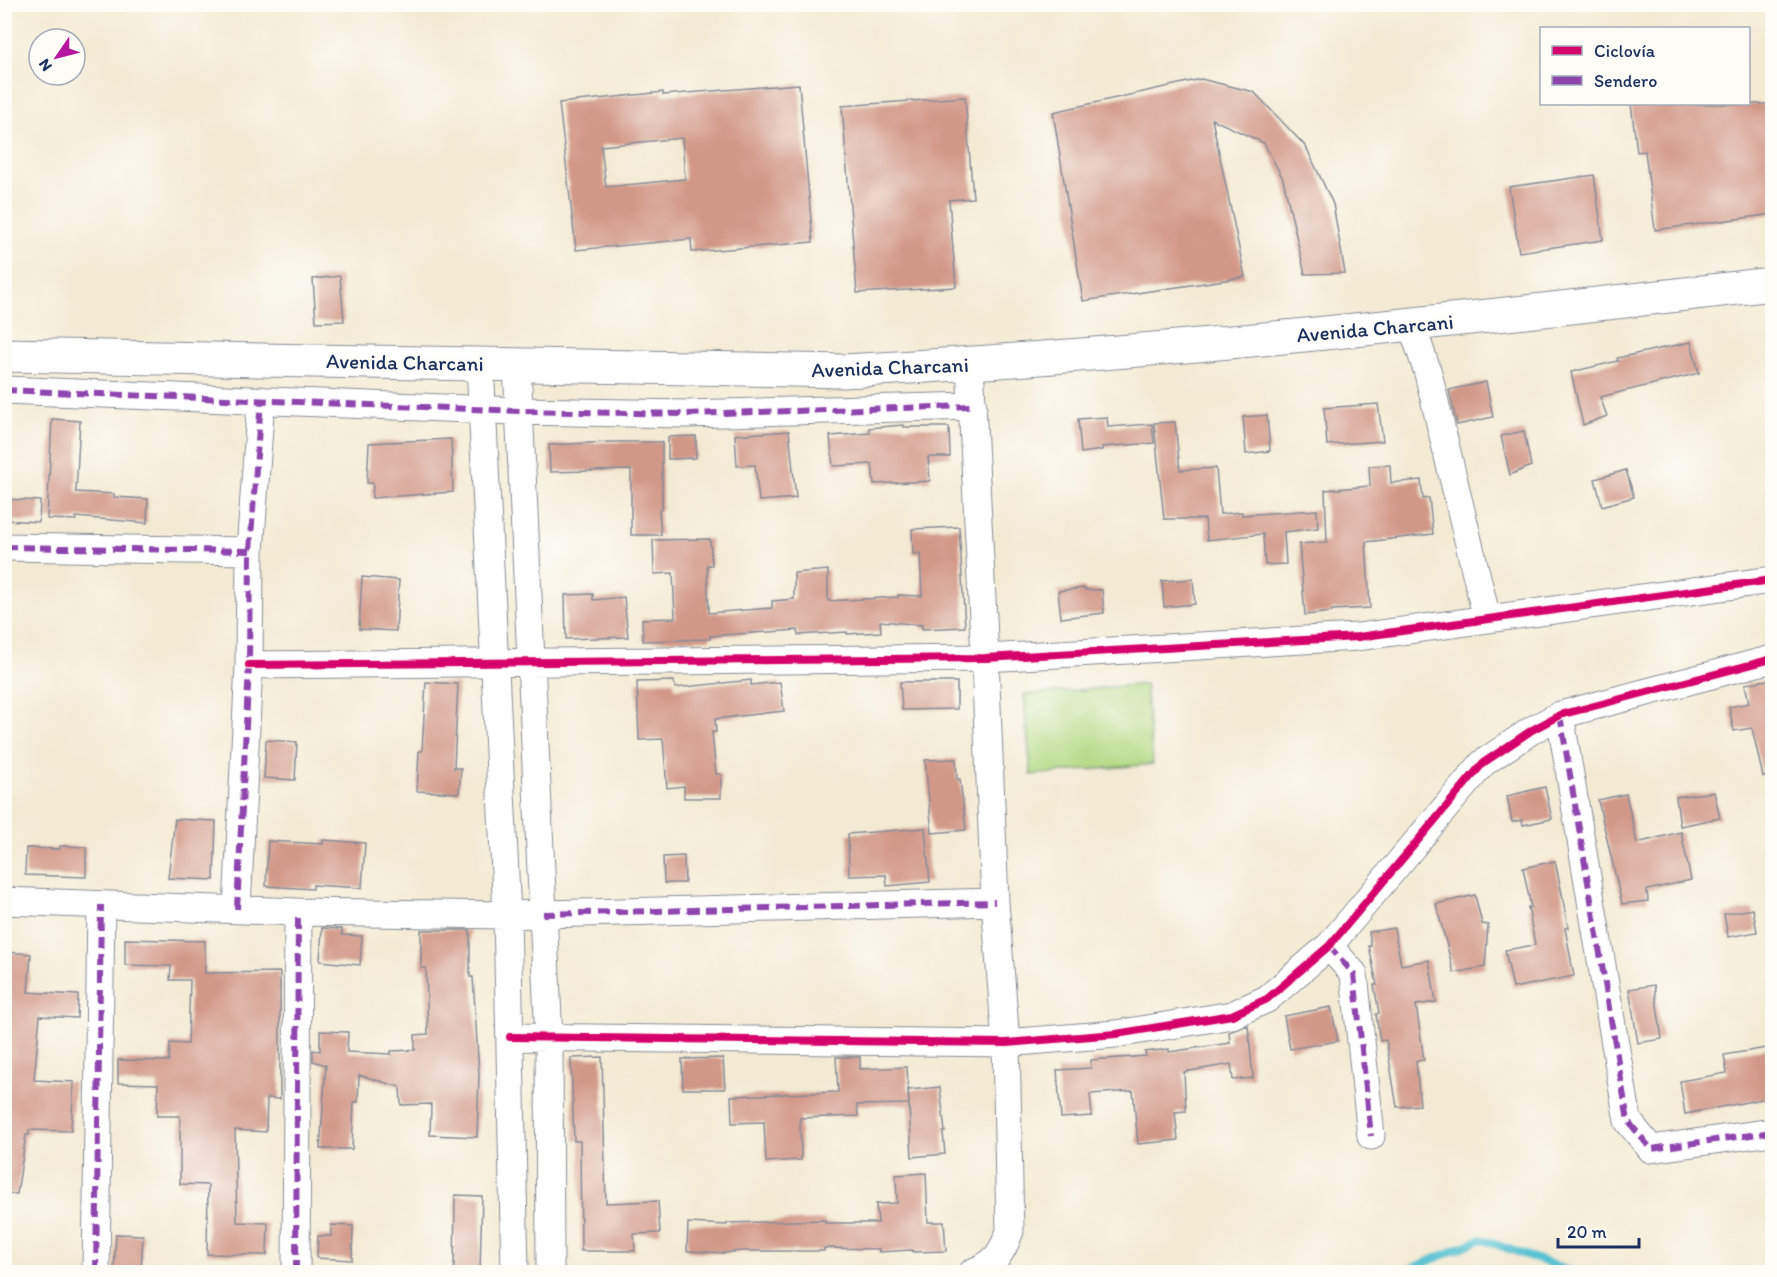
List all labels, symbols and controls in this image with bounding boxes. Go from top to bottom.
north arrow [27,27,87,87]
legend [1540,27,1750,105]
text: Ciclovía [1594,40,1656,62]
text: N [34,55,56,75]
text: Sendero [1594,70,1657,92]
street label: Avenida Charcani [1295,309,1455,347]
street label: Avenida Charcani [326,348,484,376]
street label: Avenida Charcani [811,352,969,382]
scale bar [1558,1211,1639,1249]
text: 20 m [1567,1221,1607,1243]

